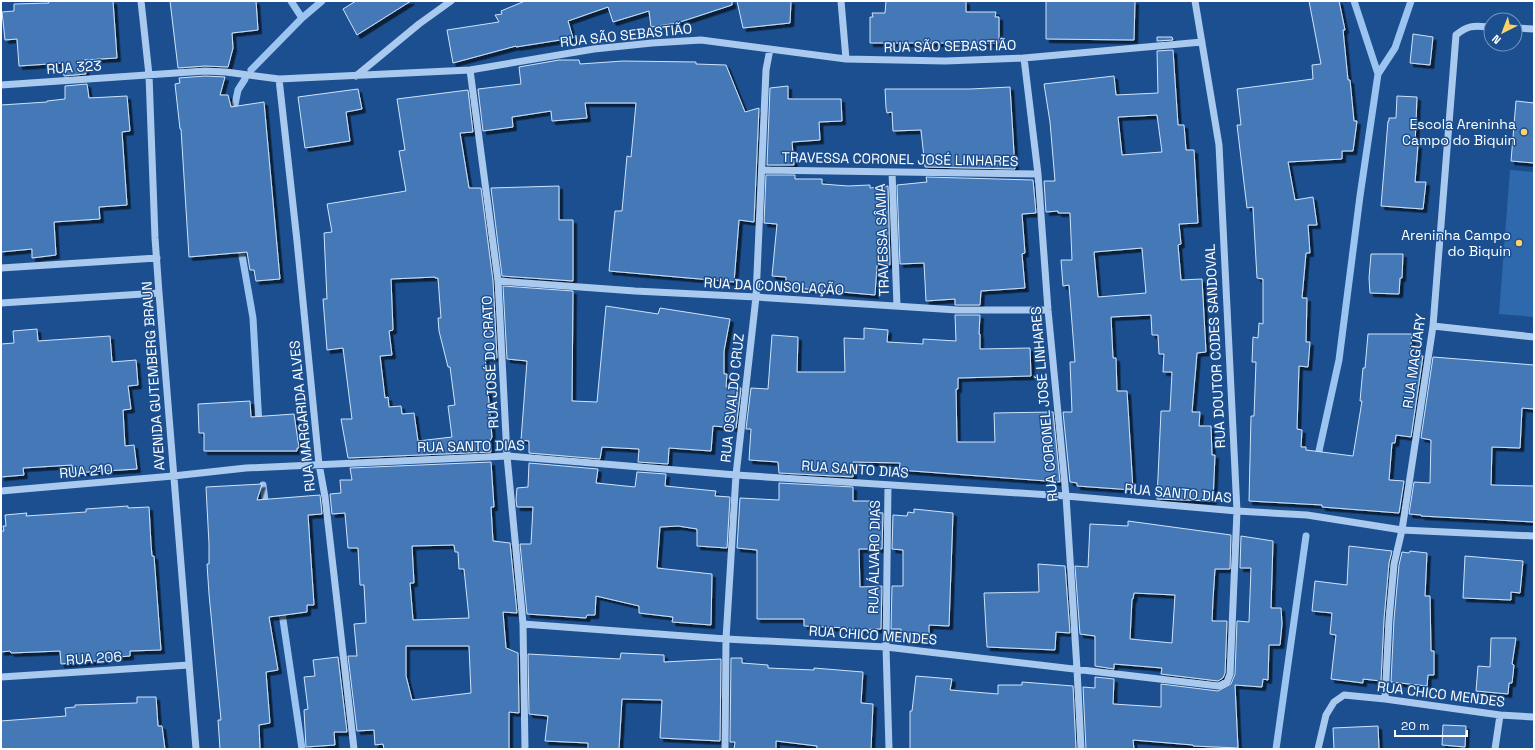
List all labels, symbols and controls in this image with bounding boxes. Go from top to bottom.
north arrow [1483,12,1523,52]
street label: RUA SÃO SEBASTIÃO [559,19,693,51]
text: N [1489,32,1504,47]
street label: RUA SÃO SEBASTIÃO [884,36,1016,56]
street label: RUA 323 [46,56,102,78]
place label: Escola Areninha Campo do Biquin [1402,115,1516,149]
marker: Escola Areninha Campo do Biquin [1519,127,1529,137]
street label: TRAVESSA CORONEL JOSÉ LINHARES [781,148,1019,170]
street label: TRAVESSA SÂMIA [871,183,893,297]
place label: Areninha Campo do Biquin [1401,226,1511,260]
marker: Areninha Campo do Biquin [1514,238,1524,248]
street label: RUA DOUTOR CODES SANDOVAL [1201,243,1229,449]
street label: RUA DA CONSOLAÇÃO [703,273,845,299]
street label: AVENIDA GUTEMBERG BRAUN [137,281,169,471]
street label: RUA JOSÉ DO CRATO [478,295,502,429]
street label: RUA CORONEL JOSÉ LINHARES [1026,306,1062,502]
street label: RUA MAGUARY [1398,312,1430,409]
street label: RUA OSVALDO CRUZ [716,332,748,464]
street label: RUA MARGARIDA ALVES [285,339,319,493]
street label: RUA SANTO DIAS [417,436,525,456]
street label: RUA SANTO DIAS [801,456,909,482]
street label: RUA 210 [59,460,113,482]
street label: RUA SANTO DIAS [1124,479,1232,507]
street label: RUA ÁLVARO DIAS [864,500,884,614]
street label: RUA CHICO MENDES [808,622,938,648]
street label: RUA 206 [65,647,123,669]
street label: RUA CHICO MENDES [1376,677,1506,711]
scale bar [1395,712,1467,738]
text: 20 m [1401,718,1429,734]

